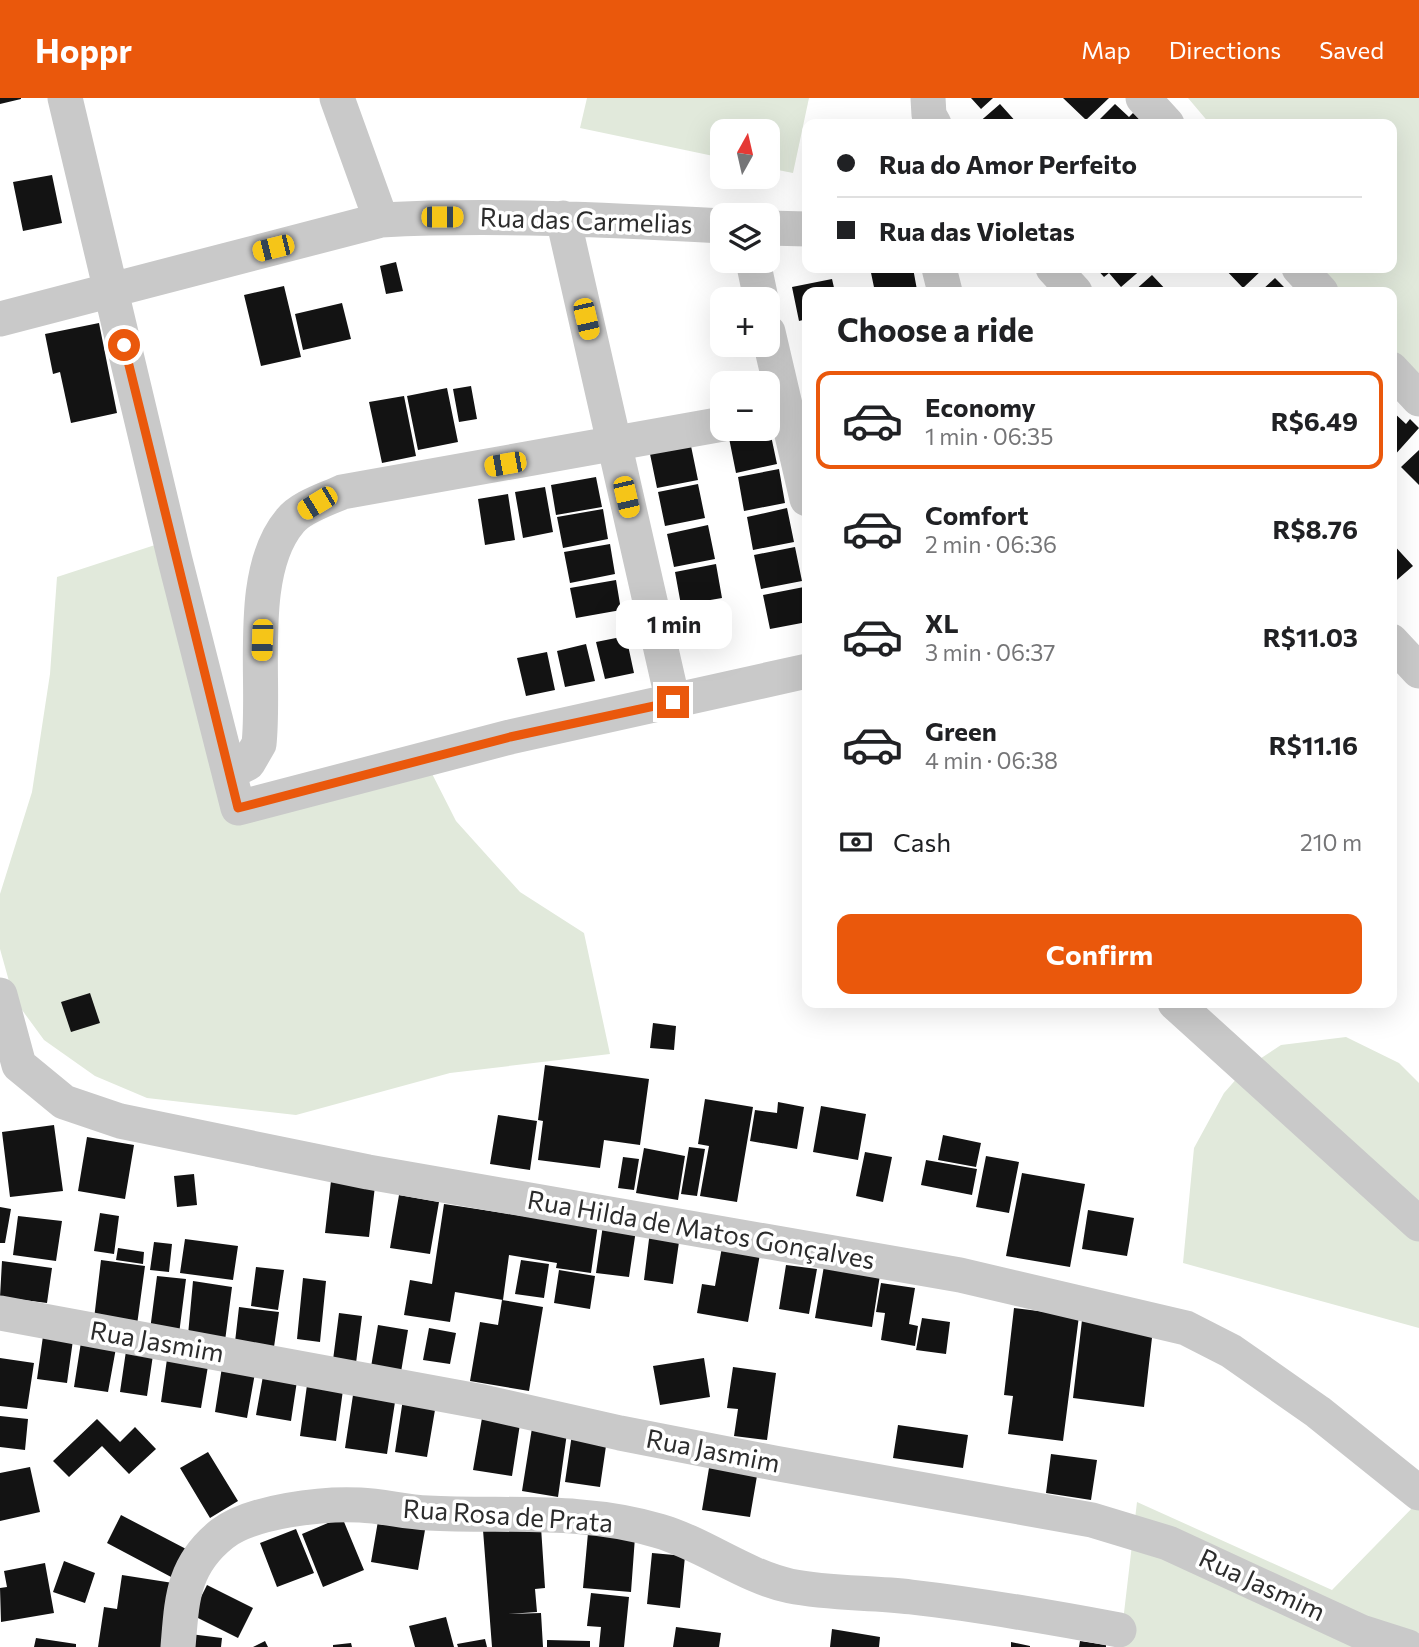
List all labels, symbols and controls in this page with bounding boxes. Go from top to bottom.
text: Hoppr [35,29,132,70]
text: Map [1081,35,1131,64]
text: Directions [1169,35,1281,64]
text: Saved [1319,35,1384,64]
north arrow [710,119,780,189]
map controls [710,119,780,441]
text: Rua do Amor Perfeito [879,148,1137,179]
street label: Rua das Carmelias [479,200,693,239]
button: layers [710,203,780,273]
car [422,207,464,228]
text: Rua das Violetas [879,215,1075,246]
car [251,233,296,263]
button: + [710,287,780,357]
car [572,296,601,342]
text: Choose a ride [837,309,1034,349]
route start [108,329,140,361]
button: − [710,371,780,441]
icon: car [841,389,904,452]
text: Economy [925,391,1036,422]
text: R$6.49 [1271,405,1358,436]
text: 1 min · 06:35 [925,422,1053,450]
car [483,450,528,478]
car [612,474,641,520]
car [294,483,341,523]
icon: car [841,497,904,560]
text: Comfort [925,499,1028,530]
text: R$8.76 [1273,513,1358,544]
text: 2 min · 06:36 [925,530,1057,558]
callout: 1 min [615,601,731,650]
icon: car [841,605,904,668]
text: XL [925,607,959,638]
text: 1 min [647,610,701,638]
car [251,619,274,661]
text: R$11.03 [1263,621,1358,652]
text: 3 min · 06:37 [925,638,1056,666]
route end [657,686,689,718]
icon: car [841,713,904,776]
text: Green [925,715,997,746]
text: R$11.16 [1269,729,1358,760]
text: 4 min · 06:38 [925,746,1058,774]
icon: cash [837,823,875,861]
text: Cash [893,826,951,857]
text: 210 m [1300,828,1362,856]
button: Confirm [837,914,1362,994]
street label: Rua Hilda de Matos Gonçalves [525,1183,877,1274]
street label: Rua Jasmim [88,1314,227,1368]
street label: Rua Jasmim [644,1421,783,1478]
street label: Rua Rosa de Prata [402,1492,614,1537]
street label: Rua Jasmim [1195,1541,1331,1626]

